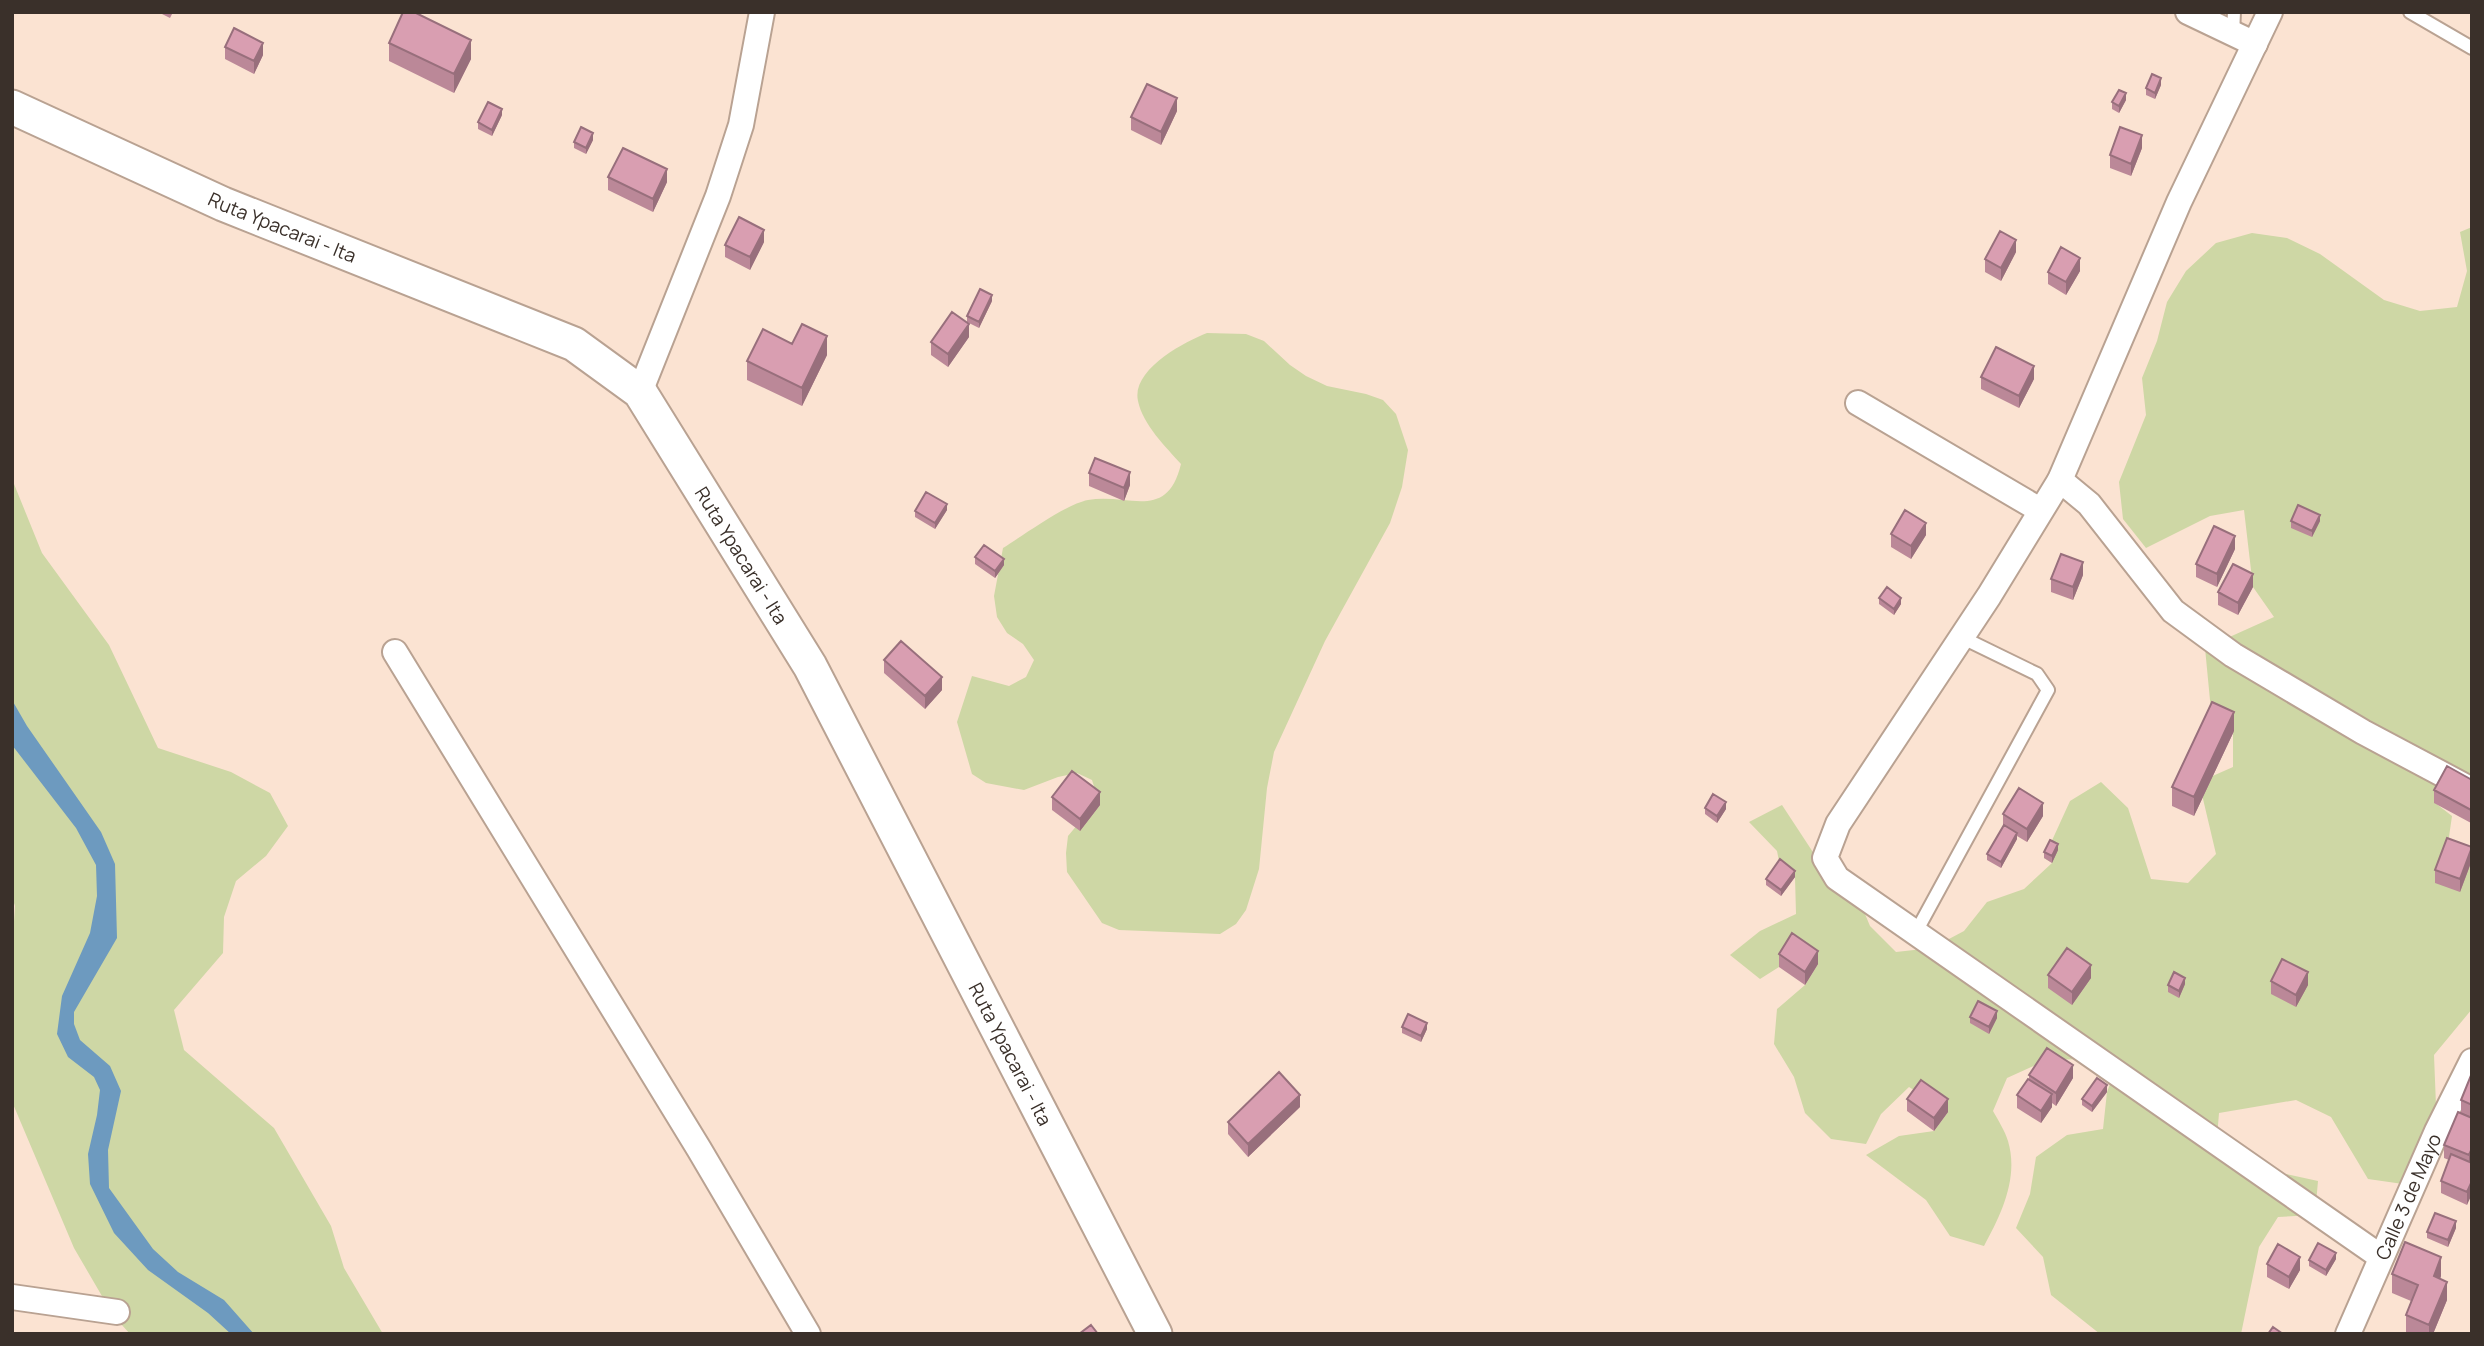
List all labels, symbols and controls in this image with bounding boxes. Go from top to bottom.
street label: Ruta Ypacarai - Ita [204,186,360,269]
street label: Ruta Ypacarai - Ita [689,482,794,629]
street label: Ruta Ypacarai - Ita [963,978,1058,1130]
street label: Calle 3 de Mayo [2369,1129,2447,1264]

